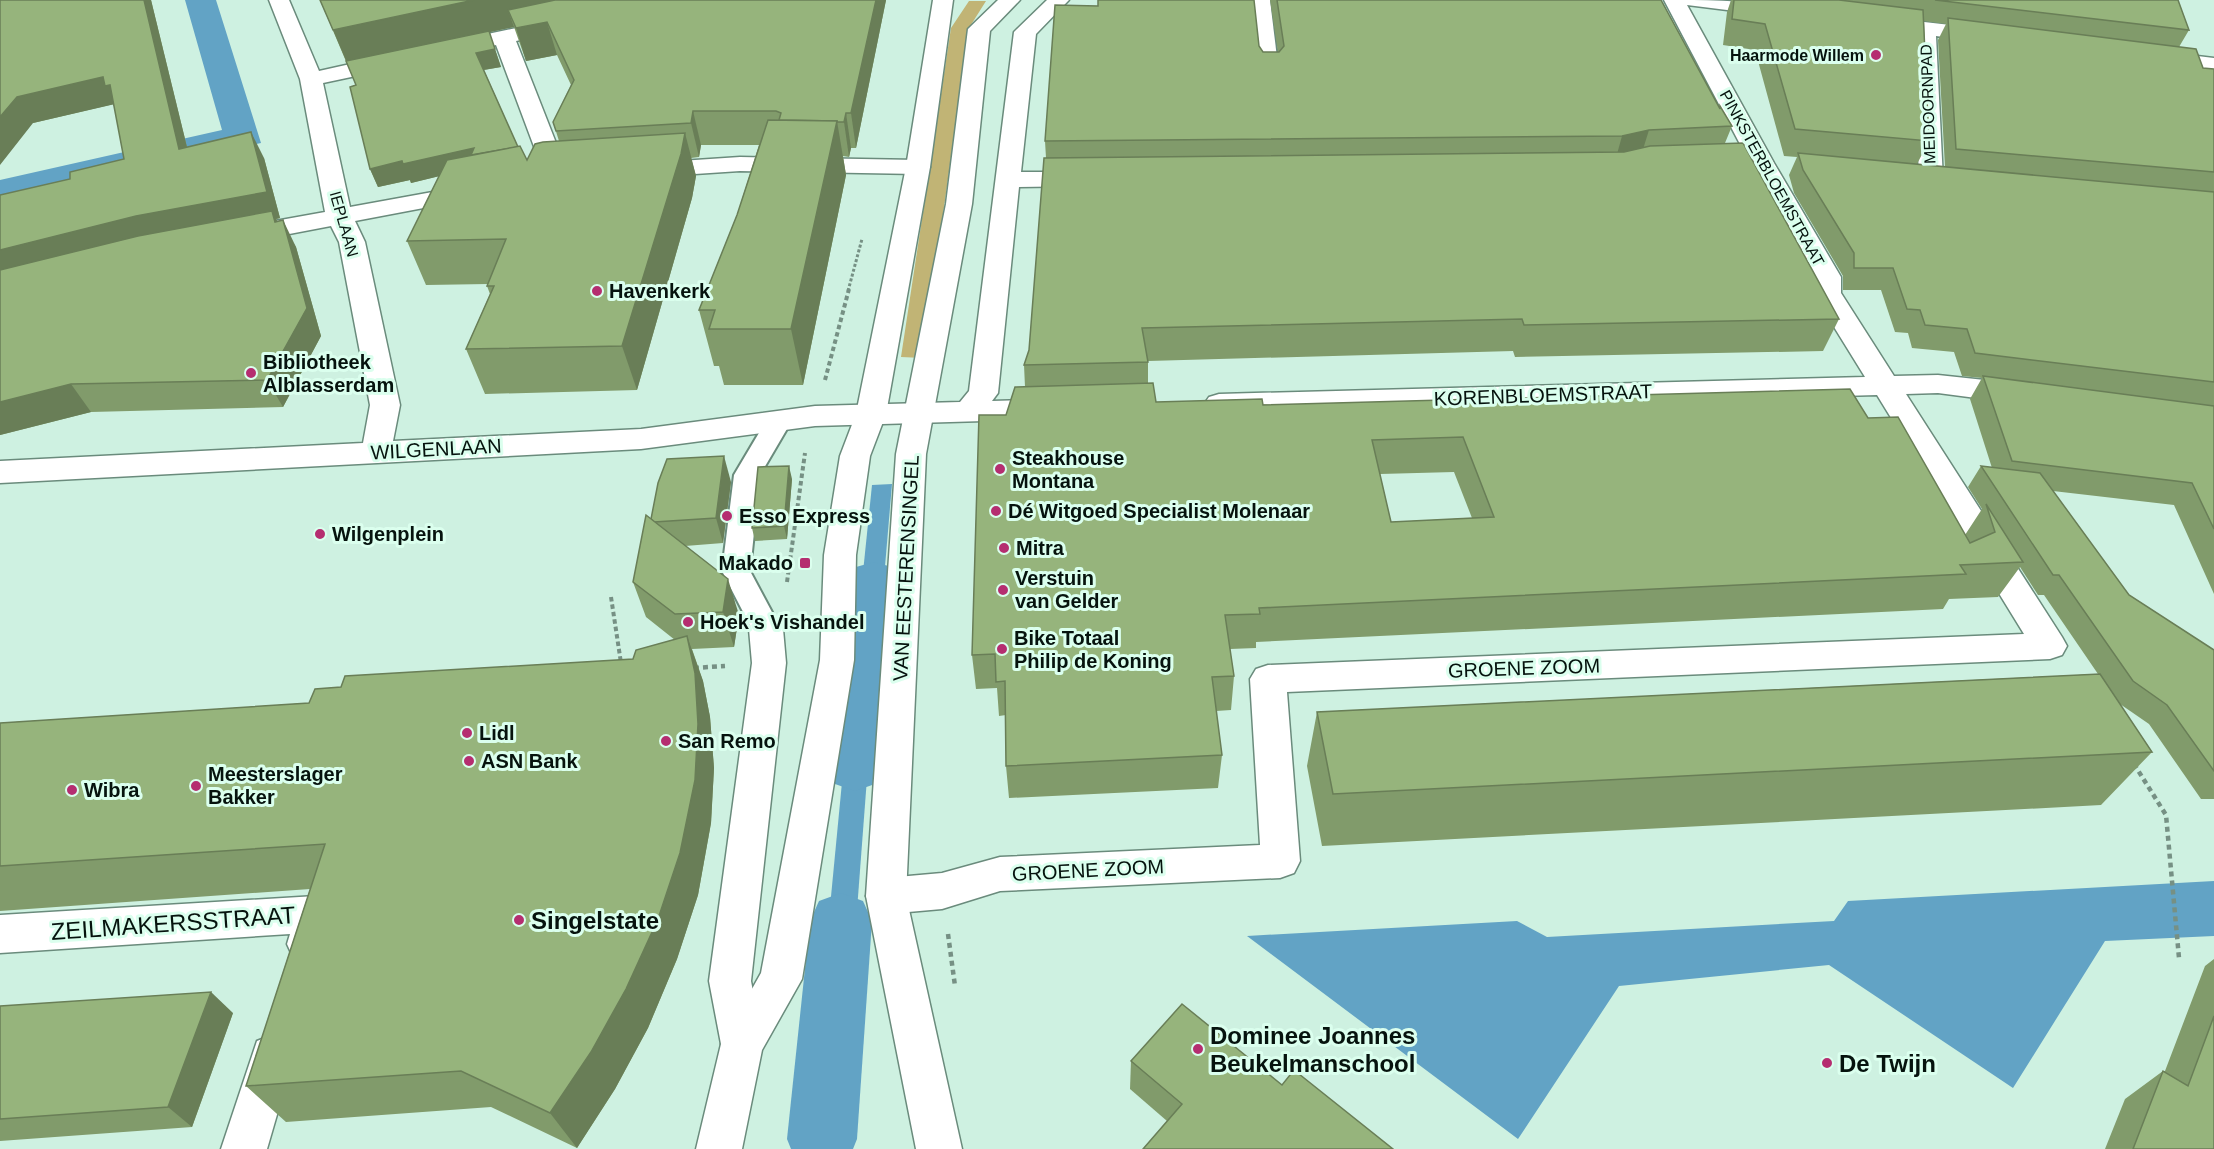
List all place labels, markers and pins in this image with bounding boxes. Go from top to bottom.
place label: Haarmode Willem [1730,47,1864,64]
marker: Haarmode Willem [1869,48,1883,62]
place label: Havenkerk [609,280,711,302]
marker: Havenkerk [590,284,604,298]
place label: Bibliotheek Alblasserdam [263,351,394,396]
marker: Bibliotheek Alblasserdam [244,366,258,380]
place label: Steakhouse Montana [1012,447,1124,492]
marker: Steakhouse Montana [993,462,1007,476]
place label: Dé Witgoed Specialist Molenaar [1008,500,1310,522]
marker: Dé Witgoed Specialist Molenaar [989,504,1003,518]
place label: Esso Express [739,505,870,527]
marker: Esso Express [720,509,734,523]
place label: Wilgenplein [332,523,444,545]
marker: Wilgenplein [313,527,327,541]
place label: Mitra [1016,537,1065,559]
marker: Mitra [997,541,1011,555]
place label: Makado [719,552,793,574]
marker: Makado [798,556,812,570]
place label: Verstuin van Gelder [1015,567,1119,612]
marker: Verstuin van Gelder [996,583,1010,597]
place label: Hoek's Vishandel [700,611,864,633]
marker: Hoek's Vishandel [681,615,695,629]
place label: Bike Totaal Philip de Koning [1014,627,1172,672]
marker: Bike Totaal Philip de Koning [995,642,1009,656]
place label: Lidl [479,722,515,744]
marker: Lidl [460,726,474,740]
place label: San Remo [678,730,776,752]
marker: San Remo [659,734,673,748]
place label: ASN Bank [481,750,579,772]
marker: ASN Bank [462,754,476,768]
place label: Meesterslager Bakker [208,763,343,808]
place label: Wibra [84,779,140,801]
marker: Meesterslager Bakker [189,779,203,793]
marker: Wibra [65,783,79,797]
place label: Singelstate [531,907,659,934]
marker: Singelstate [512,913,526,927]
place label: Dominee Joannes Beukelmanschool [1210,1022,1415,1077]
marker: Dominee Joannes Beukelmanschool [1191,1042,1205,1056]
place label: De Twijn [1839,1050,1936,1077]
marker: De Twijn [1820,1056,1834,1070]

